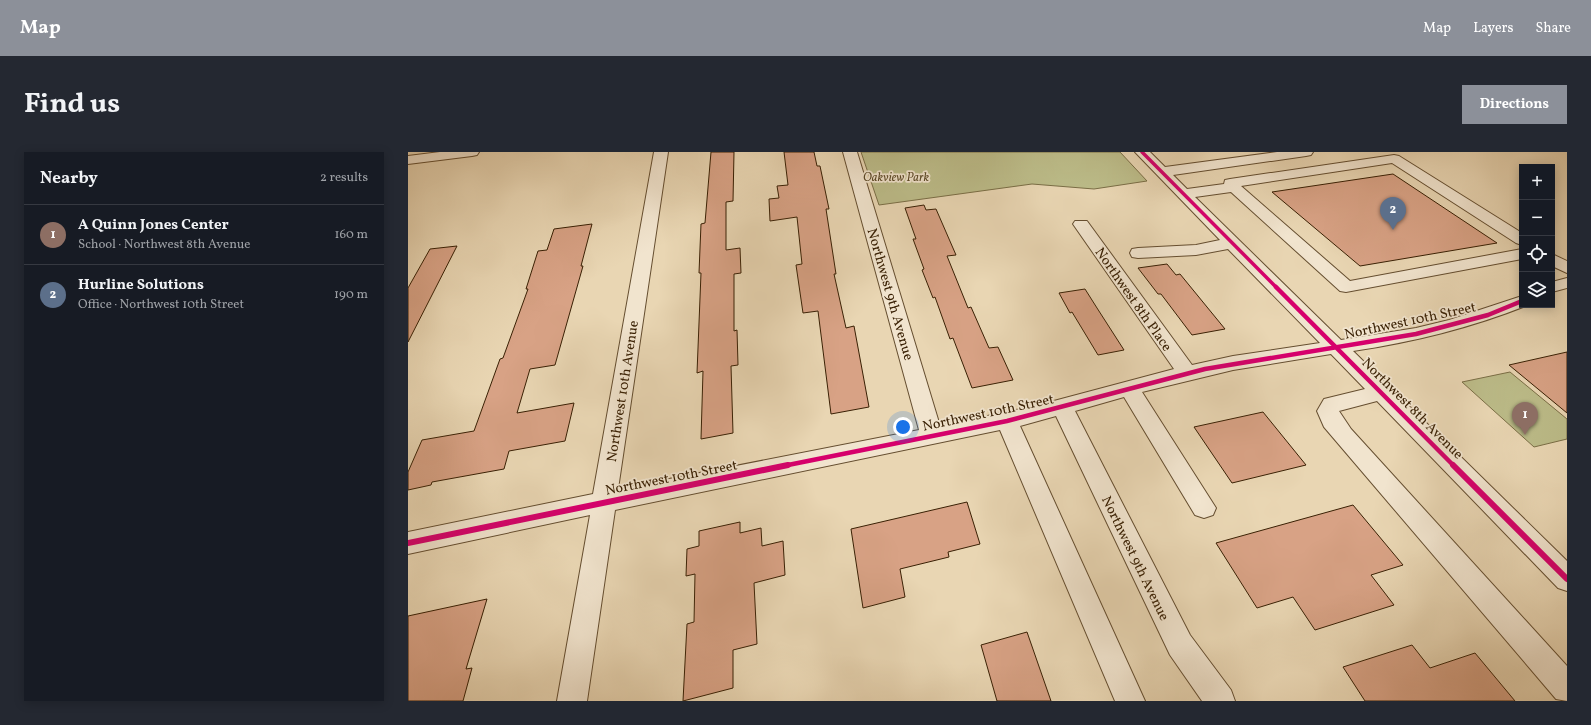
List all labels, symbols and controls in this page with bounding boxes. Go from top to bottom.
text: Map [20,15,61,41]
text: Map [1423,19,1451,38]
text: Layers [1473,19,1513,38]
text: Share [1535,19,1571,38]
text: Find us [24,85,120,124]
button: Directions [1462,85,1567,124]
map controls [1519,164,1555,308]
button: + [1519,164,1555,200]
text: Nearby [40,167,98,190]
text: 2 results [320,169,368,187]
park label: Oakview Park [863,170,929,186]
pin: 2 [1380,197,1406,230]
button: − [1519,200,1555,236]
text: A Quinn Jones Center [78,215,229,236]
text: 1 [50,226,56,244]
text: 160 m [334,226,368,244]
street label: Northwest 9th Avenue [862,226,918,363]
text: School · Northwest 8th Avenue [78,236,250,254]
button: locate [1519,236,1555,272]
street label: Northwest 8th Place [1090,244,1176,356]
button: layers [1519,272,1555,308]
text: Hurline Solutions [78,275,204,296]
text: 2 [50,286,56,304]
text: 190 m [334,286,368,304]
text: Office · Northwest 10th Street [78,296,244,314]
street label: Northwest 10th Street [1343,298,1478,345]
street label: Northwest 10th Avenue [603,319,644,463]
street label: Northwest 8th Avenue [1357,354,1467,464]
street label: Northwest 10th Street [921,390,1056,437]
pin: 1 [1512,402,1538,435]
your location [893,417,913,437]
street label: Northwest 10th Street [604,456,739,501]
street label: Northwest 9th Avenue [1096,493,1173,625]

